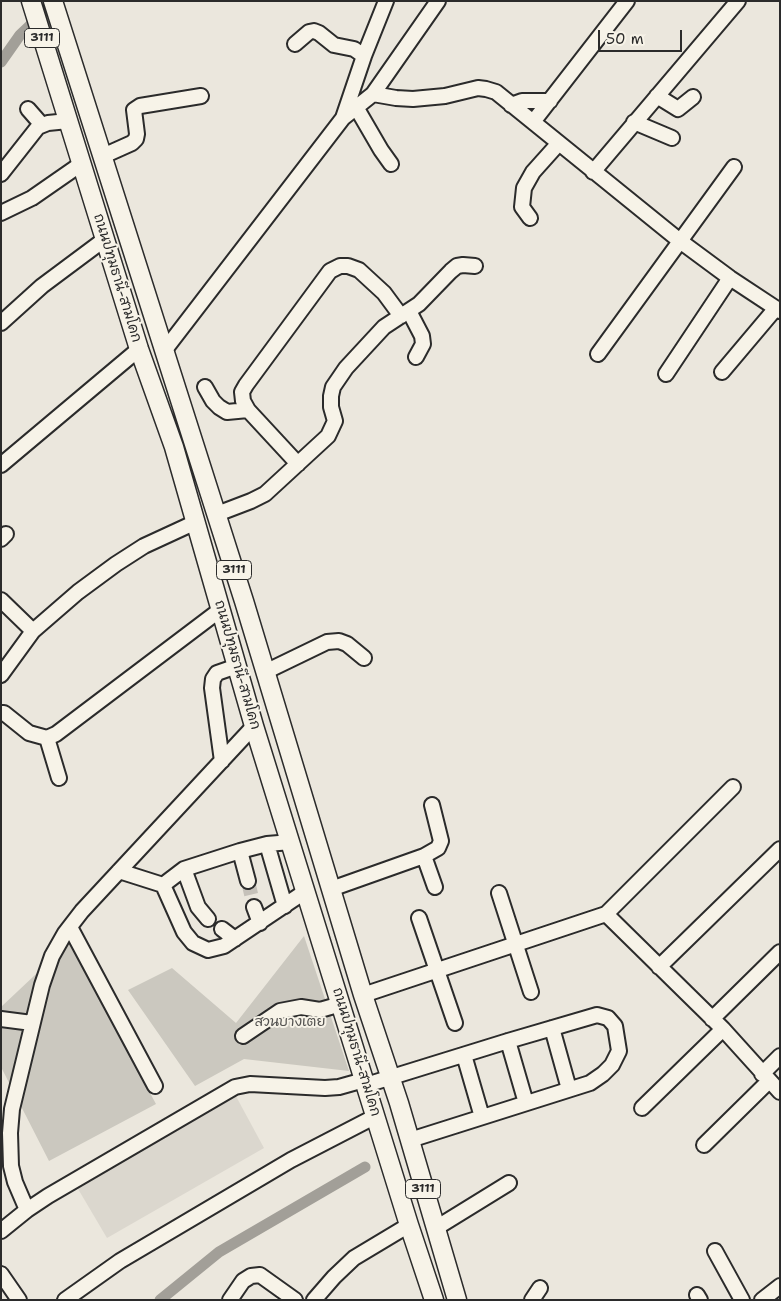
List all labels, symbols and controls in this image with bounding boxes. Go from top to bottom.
scale bar [601,20,685,52]
road number: 3111 [24,28,60,48]
text: 50 m [606,29,644,49]
street label: ถนนปทุมธานี-สามโคก [89,212,145,344]
road number: 3111 [216,560,252,580]
street label: ถนนปทุมธานี-สามโคก [210,598,264,732]
street label: ถนนปทุมธานี-สามโคก [328,986,384,1118]
park label: สวนบางเตย [254,1014,326,1030]
road number: 3111 [406,1180,440,1198]

